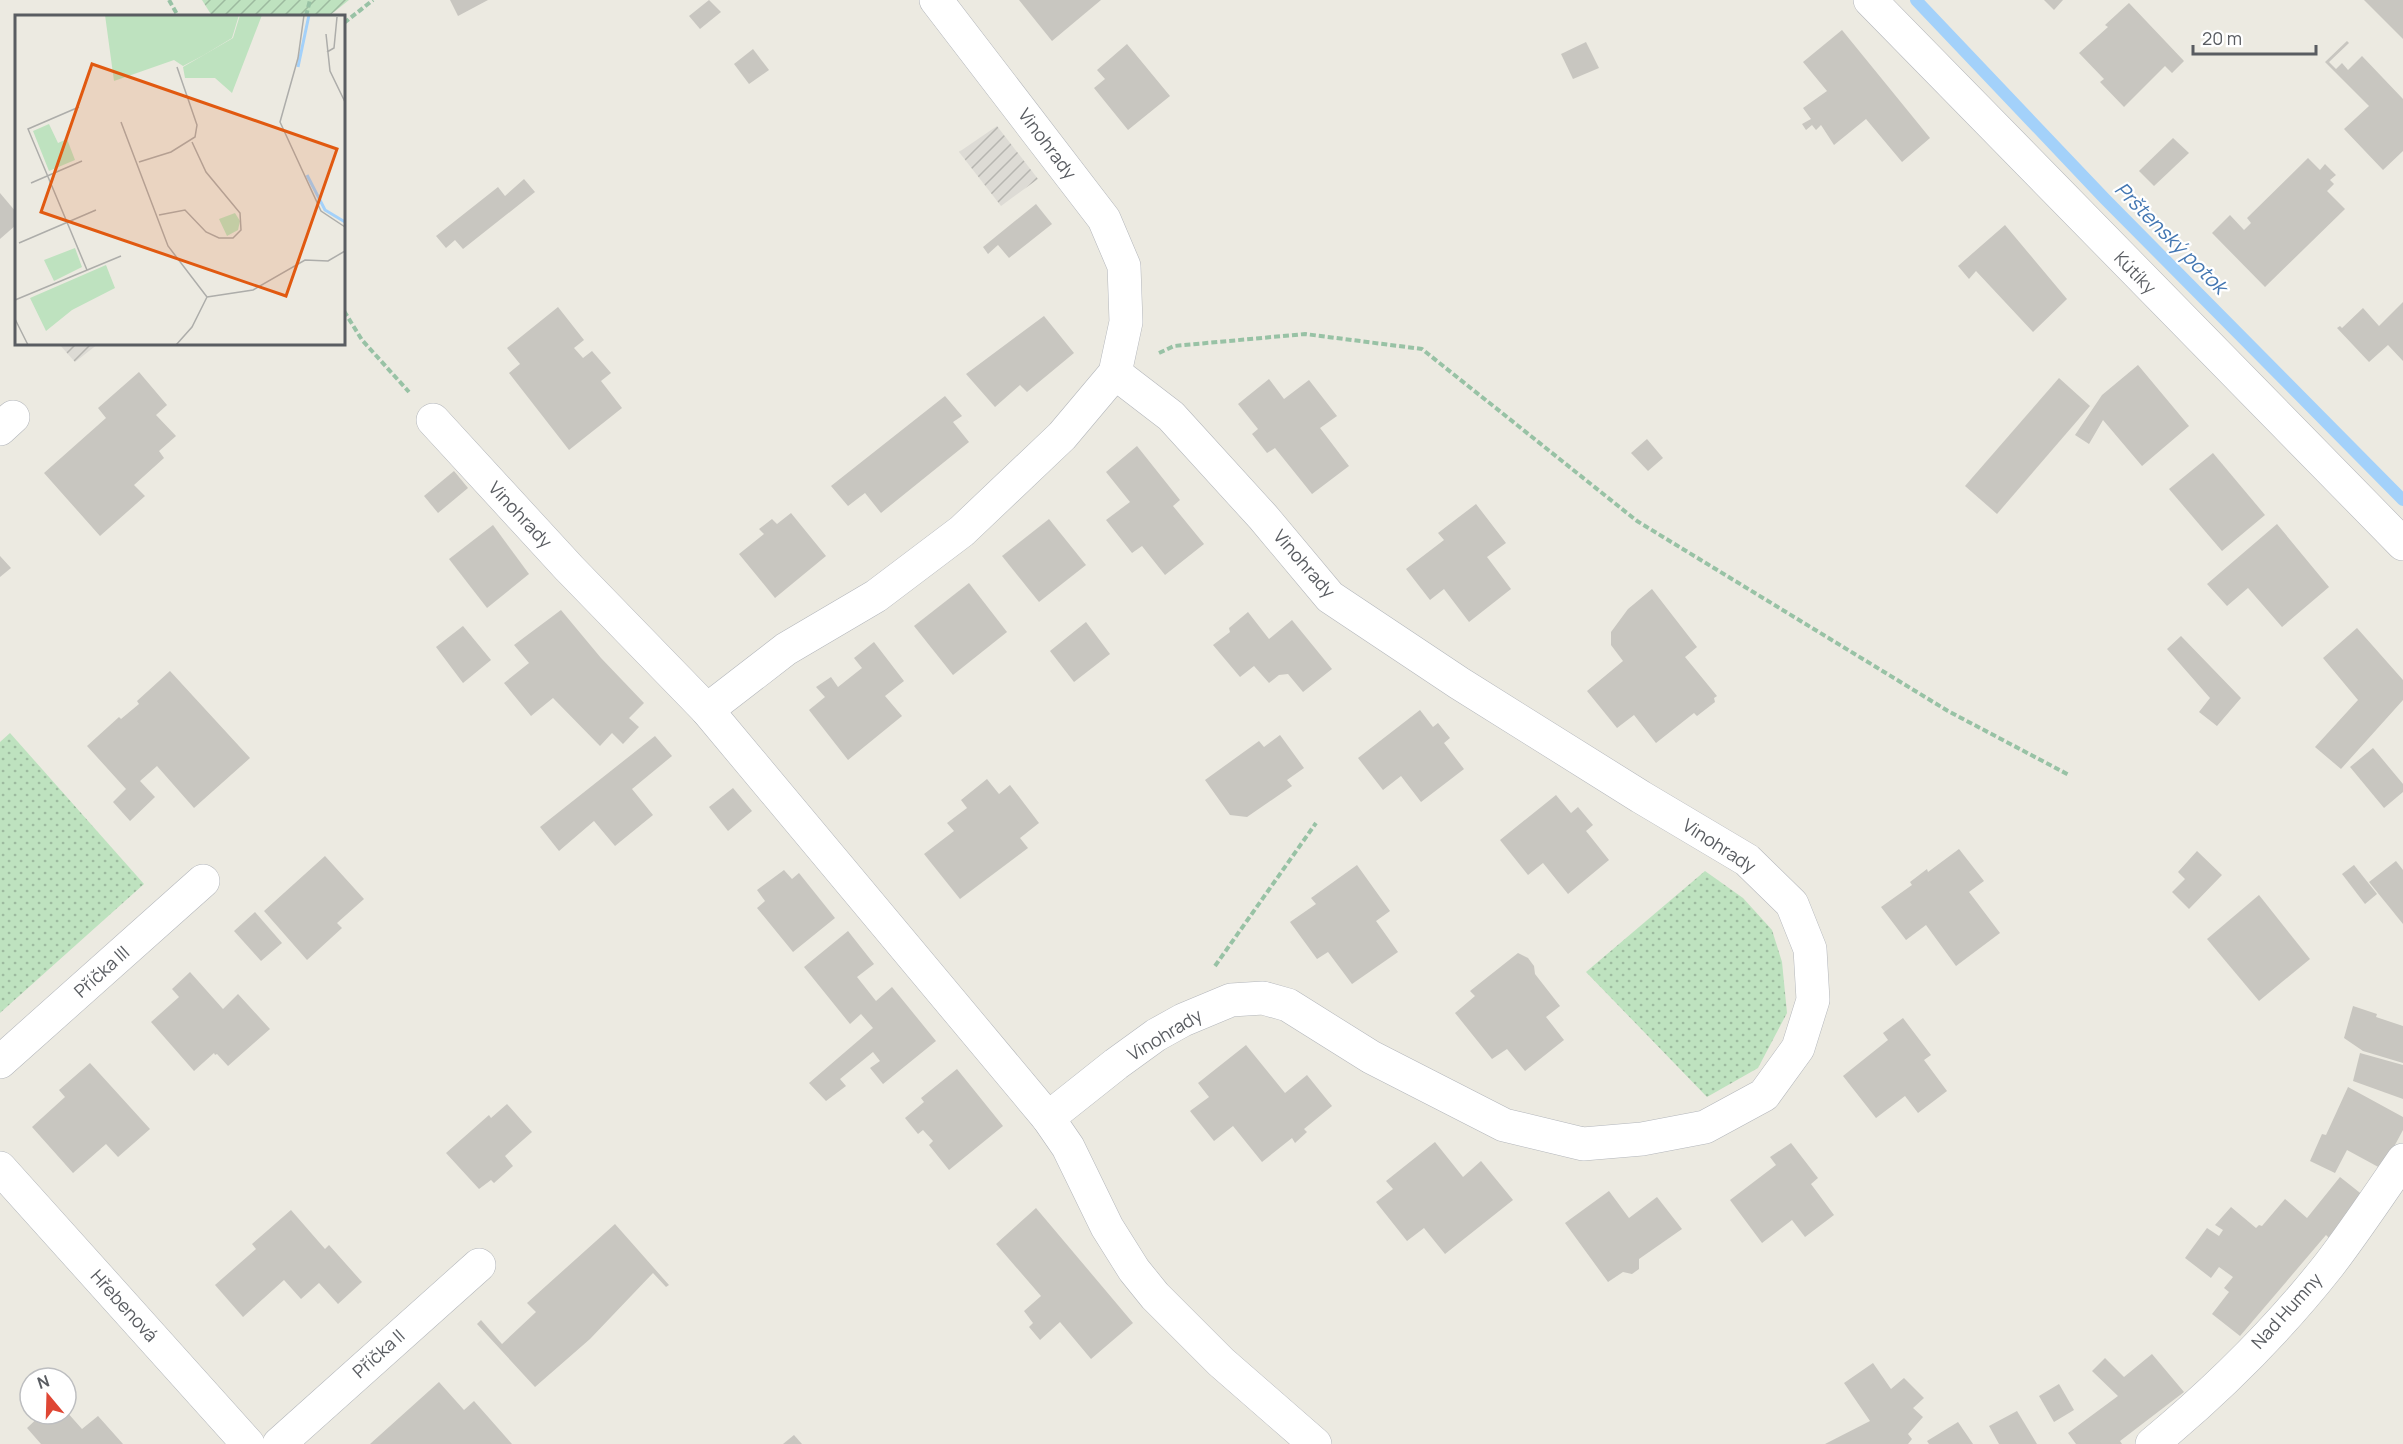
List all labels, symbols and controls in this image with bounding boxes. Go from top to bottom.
inset map [15,15,345,345]
scale bar [2193,18,2316,56]
text: 20 m [2202,26,2242,50]
street label: Vinohrady [1013,103,1083,184]
water label: Prštenský potok [2109,176,2235,302]
street label: Kútíky [2110,246,2162,299]
street label: Vinohrady [484,476,558,553]
street label: Vinohrady [1268,524,1341,603]
street label: Vinohrady [1678,813,1761,878]
street label: Příčka III [69,940,134,1002]
street label: Vinohrady [1123,1002,1207,1066]
street label: Hřebenová [86,1264,164,1347]
street label: Nad Humny [2246,1267,2327,1354]
street label: Příčka II [347,1323,410,1383]
north arrow [18,1366,78,1426]
text: N [34,1370,52,1394]

